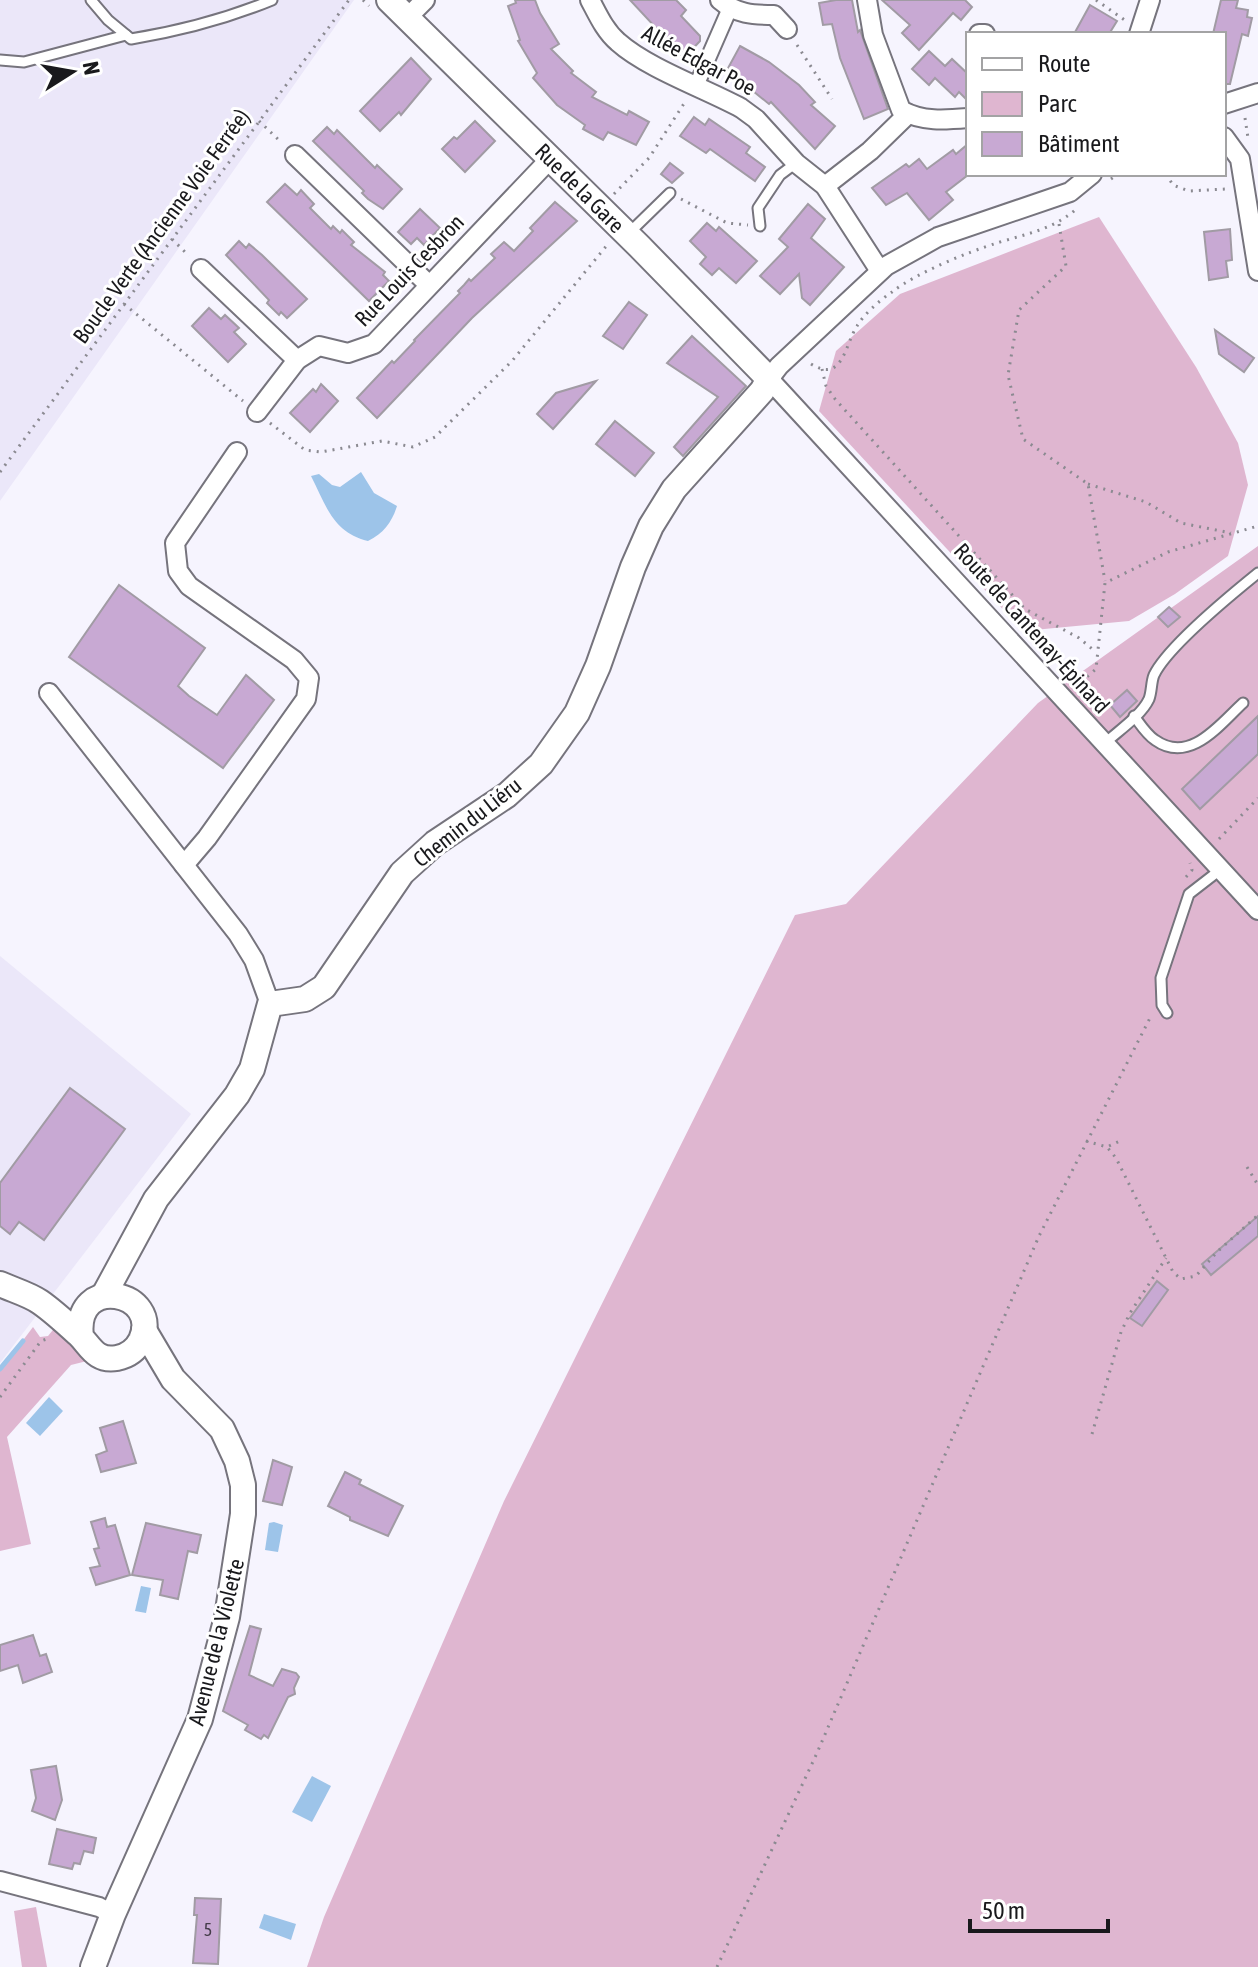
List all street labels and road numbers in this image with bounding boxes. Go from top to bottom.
street label: Allée Edgar Poe [638,19,760,101]
street label: Boucle Verte (Ancienne Voie Ferrée) [67,104,255,348]
street label: Rue de la Gare [530,138,630,238]
street label: Rue Louis Cesbron [349,209,469,331]
street label: Route de Cantenay-Épinard [949,538,1115,718]
street label: Chemin du Liéru [408,772,526,872]
street label: Avenue de la Violette [183,1556,249,1728]

